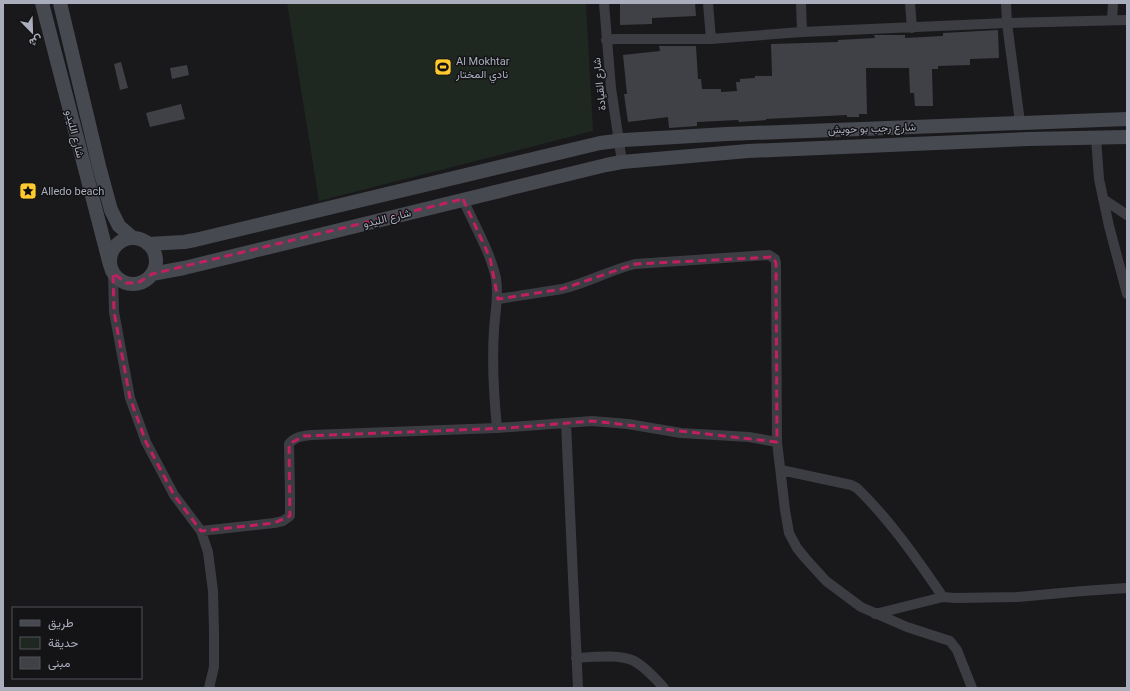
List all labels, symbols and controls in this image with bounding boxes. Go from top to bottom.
north arrow [12,12,52,52]
text: ش [27,32,44,49]
place label: Al Mokhtar نادي المختار [455,55,510,84]
street label: شارع القيادة [590,56,610,111]
sports icon: Al Mokhtar نادي المختار [433,57,453,77]
street label: شارع الليدو [61,109,87,160]
street label: شارع رجب بو حويش [828,120,917,138]
place icon: Alledo beach [18,181,38,201]
place label: Alledo beach [41,185,104,198]
street label: شارع الليدو [362,206,413,232]
legend [12,607,142,679]
text: طريق [48,616,74,631]
text: حديقة [48,636,78,650]
text: مبنى [48,656,70,671]

